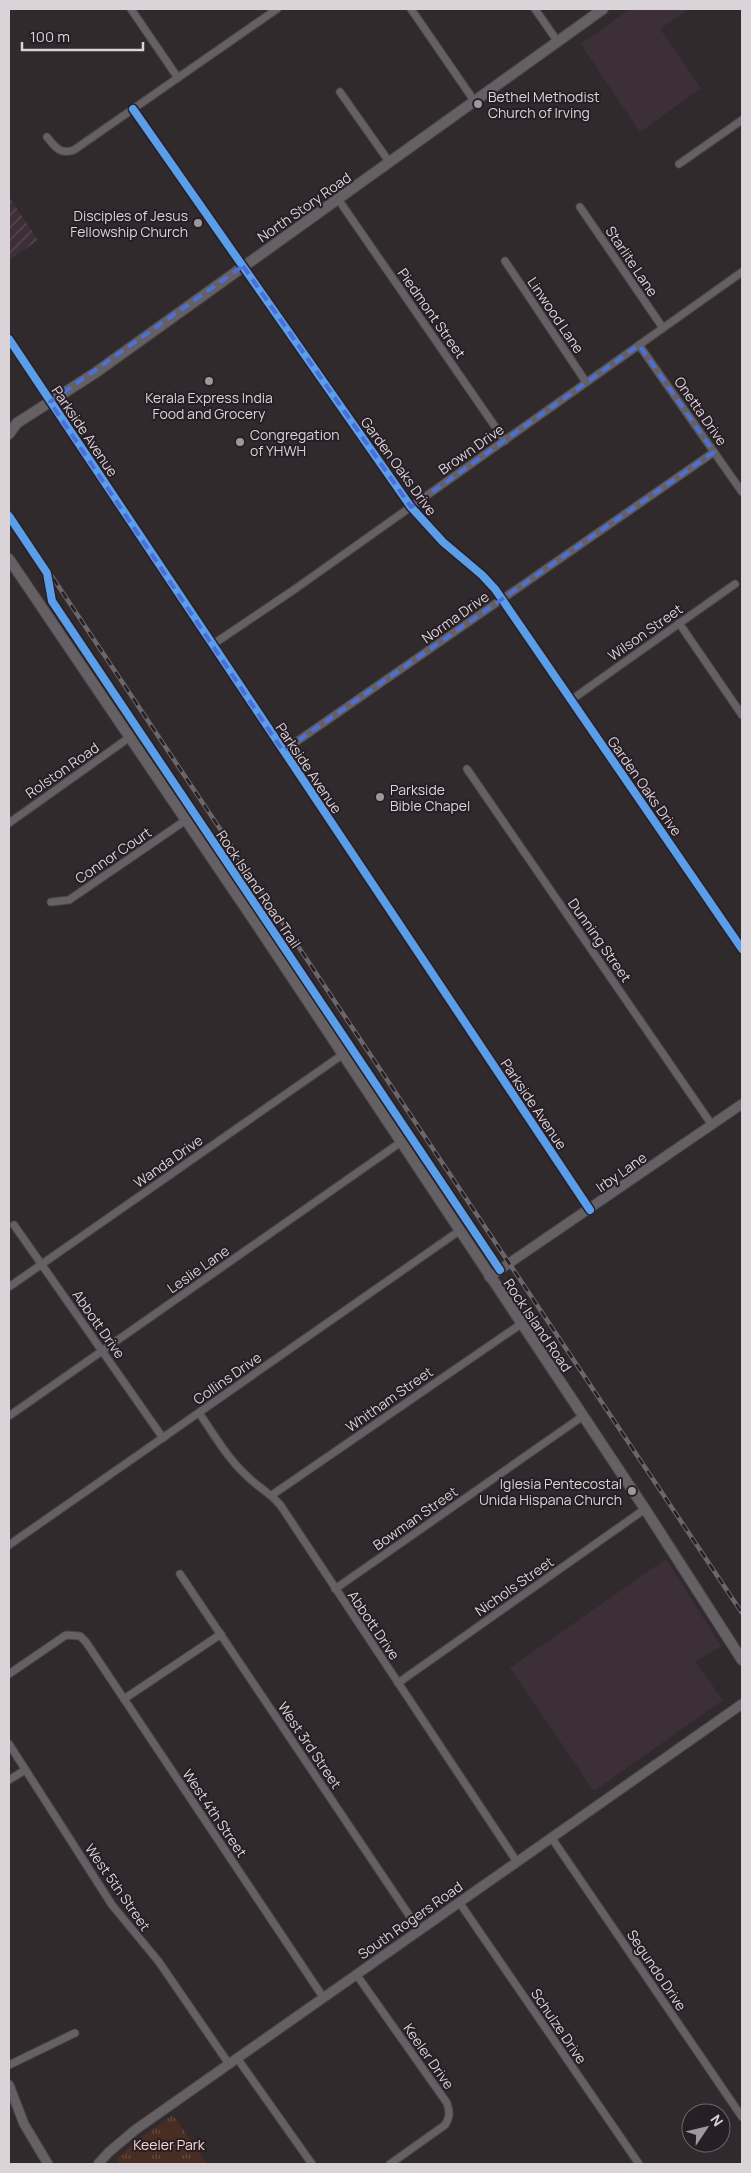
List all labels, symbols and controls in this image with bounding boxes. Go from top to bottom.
scale bar [22,20,144,52]
text: 100 m [30,26,70,47]
place label: Bethel Methodist Church of Irving [488,87,600,122]
marker: Bethel Methodist Church of Irving [472,98,484,110]
street label: North Story Road [253,168,355,246]
place label: Disciples of Jesus Fellowship Church [70,206,188,241]
marker: Disciples of Jesus Fellowship Church [192,217,204,229]
street label: Starlite Lane [601,222,663,300]
street label: Piedmont Street [394,264,470,362]
street label: Linwood Lane [523,273,589,357]
street label: Onetta Drive [670,373,732,449]
marker: Kerala Express India Food and Grocery [203,375,215,387]
street label: Parkside Avenue [48,382,122,480]
place label: Kerala Express India Food and Grocery [145,388,273,423]
street label: Garden Oaks Drive [357,413,441,519]
street label: Brown Drive [434,419,508,479]
place label: Congregation of YHWH [250,425,340,460]
marker: Congregation of YHWH [234,436,246,448]
street label: Norma Drive [418,587,492,647]
street label: Wilson Street [604,599,686,665]
street label: Parkside Avenue [272,719,346,817]
street label: Garden Oaks Drive [604,732,686,840]
street label: Rolston Road [21,738,103,802]
place label: Parkside Bible Chapel [390,780,470,815]
marker: Parkside Bible Chapel [374,791,386,803]
street label: Connor Court [71,822,155,888]
street label: Rock Island Road Trail [212,826,306,952]
street label: Dunning Street [564,894,636,986]
street label: Parkside Avenue [497,1055,571,1153]
street label: Wanda Drive [130,1130,206,1192]
street label: Irby Lane [592,1148,650,1196]
street label: Leslie Lane [163,1241,233,1297]
street label: Rock Island Road [500,1275,576,1375]
street label: Abbott Drive [68,1286,130,1362]
street label: Collins Drive [189,1347,265,1409]
street label: Whitham Street [342,1362,437,1436]
place label: Iglesia Pentecostal Unida Hispana Church [479,1474,622,1509]
street label: Bowman Street [369,1482,461,1554]
marker: Iglesia Pentecostal Unida Hispana Church [626,1485,638,1497]
street label: Nichols Street [471,1552,557,1620]
street label: Abbott Drive [344,1587,404,1663]
street label: West 3rd Street [274,1698,346,1793]
street label: West 4th Street [179,1765,252,1861]
street label: West 5th Street [81,1840,155,1935]
street label: South Rogers Road [354,1877,466,1963]
street label: Segundo Drive [623,1926,691,2014]
street label: Schulze Drive [527,1985,591,2067]
street label: Keeler Drive [399,2019,459,2093]
north arrow [681,2103,731,2153]
text: N [706,2111,728,2130]
park label: Keeler Park [133,2135,206,2154]

